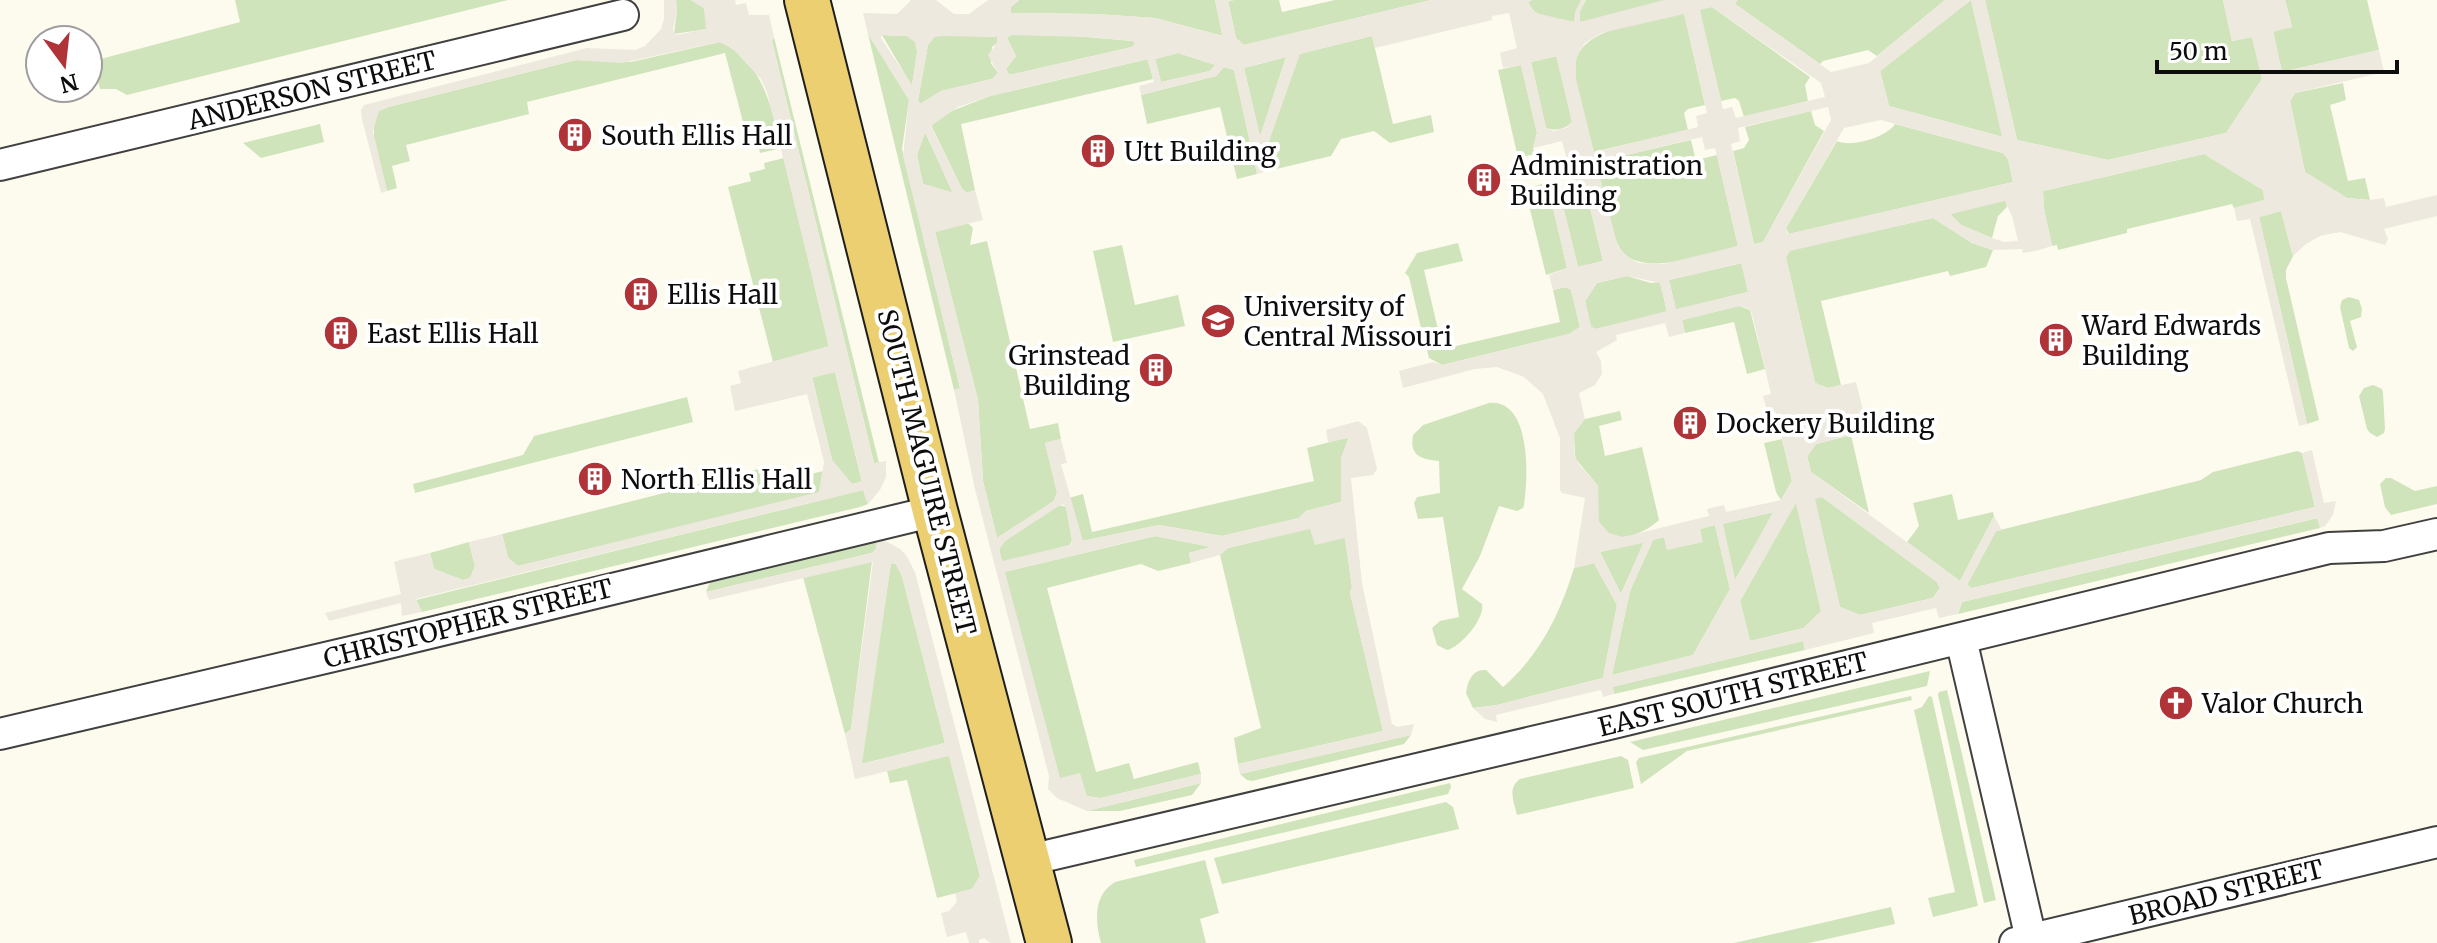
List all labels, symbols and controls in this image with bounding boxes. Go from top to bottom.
north arrow [24,24,104,104]
scale bar [2157,24,2397,74]
text: 50 m [2169,36,2228,67]
street label: ANDERSON STREET [183,43,440,137]
text: N [57,68,81,99]
building icon: South Ellis Hall [556,116,594,154]
place label: South Ellis Hall [601,119,792,152]
building icon: Utt Building [1079,132,1117,170]
place label: Utt Building [1124,135,1277,168]
place label: Administration Building [1509,149,1703,212]
building icon: Administration Building [1465,161,1503,199]
building icon: Ellis Hall [622,275,660,313]
place label: Ellis Hall [667,278,778,311]
place label: University of Central Missouri [1244,290,1452,353]
school or university icon: University of Central Missouri [1199,302,1237,340]
street label: SOUTH MAGUIRE STREET [870,306,984,638]
place label: Ward Edwards Building [2081,309,2261,372]
building icon: East Ellis Hall [322,314,360,352]
place label: East Ellis Hall [367,317,539,350]
building icon: Ward Edwards Building [2037,321,2075,359]
place label: Grinstead Building [1009,339,1130,402]
building icon: Grinstead Building [1137,351,1175,389]
building icon: Dockery Building [1671,404,1709,442]
place label: Dockery Building [1716,407,1935,440]
building icon: North Ellis Hall [576,460,614,498]
place label: North Ellis Hall [621,463,812,496]
street label: CHRISTOPHER STREET [320,571,616,675]
street label: EAST SOUTH STREET [1595,645,1871,743]
church icon: Valor Church [2157,684,2195,722]
place label: Valor Church [2201,687,2364,720]
street label: BROAD STREET [2125,852,2327,932]

